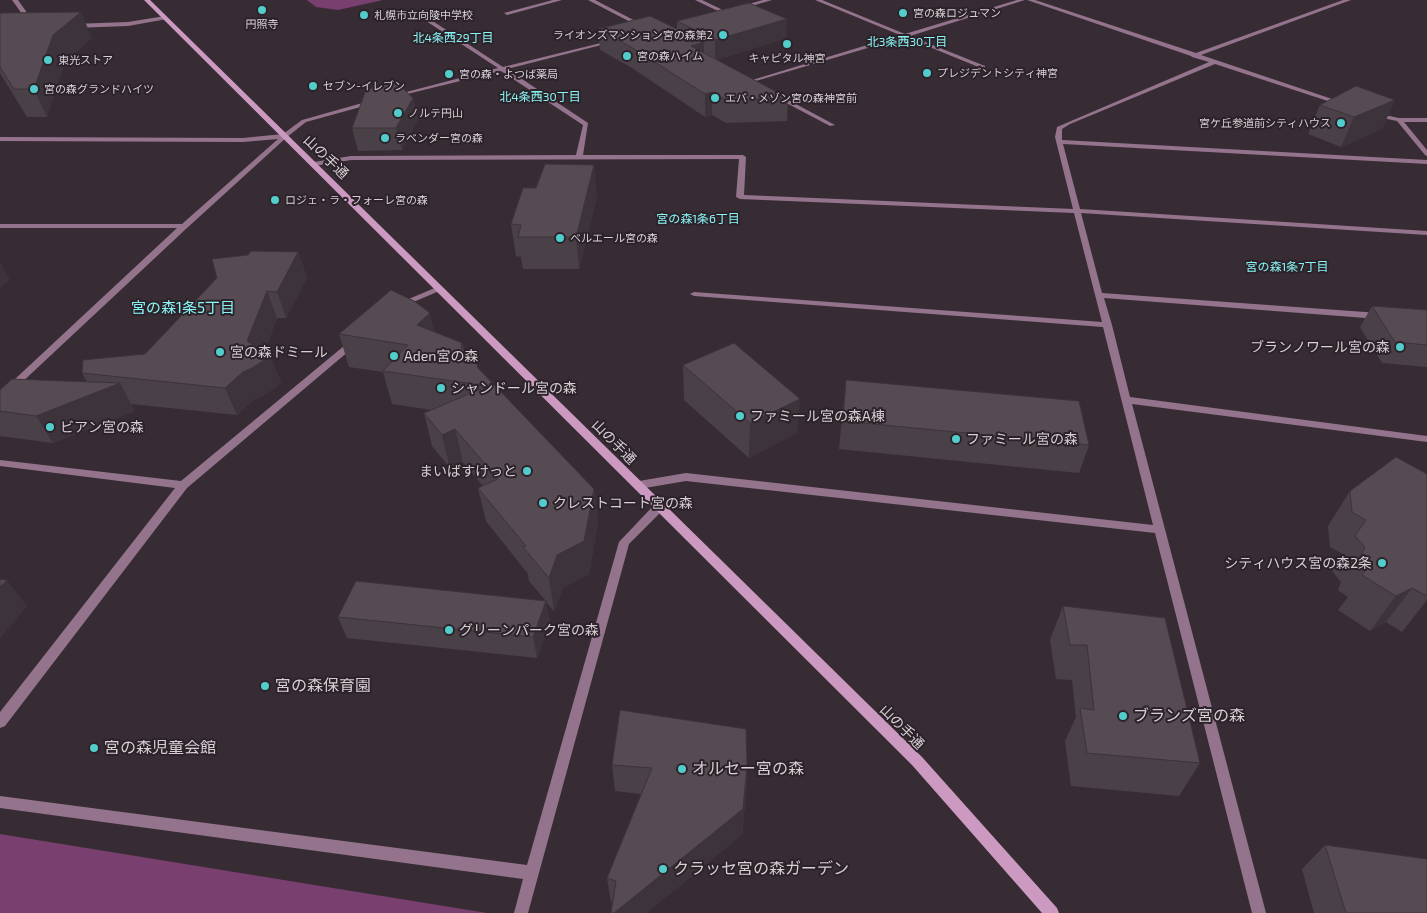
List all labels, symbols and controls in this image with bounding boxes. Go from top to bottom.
marker: 円照寺 [256,4,268,16]
place label: 宮の森ロジュマン [913,6,1001,20]
marker: 宮の森ロジュマン [897,7,909,19]
place label: 札幌市立向陵中学校 [374,8,473,22]
marker: 札幌市立向陵中学校 [358,9,370,21]
place label: 円照寺 [246,17,278,31]
place label: ライオンズマンション宮の森第2 [553,28,713,42]
marker: ライオンズマンション宮の森第2 [717,29,729,41]
district label: 北4条西29丁目 [413,31,493,45]
district label: 北3条西30丁目 [867,35,947,49]
marker: キャピタル神宮 [781,38,793,50]
place label: 宮の森ハイム [637,49,703,63]
marker: 宮の森ハイム [621,50,633,62]
place label: キャピタル神宮 [749,51,825,65]
place label: 東光ストア [58,53,113,67]
marker: 東光ストア [42,54,54,66]
place label: プレジデントシティ神宮 [937,66,1058,80]
place label: 宮の森・よつば薬局 [459,67,558,81]
marker: プレジデントシティ神宮 [921,67,933,79]
marker: 宮の森・よつば薬局 [443,68,455,80]
place label: セブン-イレブン [323,79,405,93]
marker: セブン-イレブン [307,80,319,92]
place label: 宮の森グランドハイツ [44,82,154,96]
marker: 宮の森グランドハイツ [28,83,40,95]
district label: 北4条西30丁目 [499,90,581,104]
place label: エバ・メゾン宮の森神宮前 [725,91,857,105]
marker: エバ・メゾン宮の森神宮前 [709,92,721,104]
place label: ノルテ円山 [408,106,463,120]
marker: ノルテ円山 [392,107,404,119]
place label: 宮ケ丘参道前シティハウス [1199,116,1331,130]
marker: 宮ケ丘参道前シティハウス [1335,117,1347,129]
place label: ラベンダー宮の森 [395,131,483,145]
street label: 山の手通 [300,132,352,182]
marker: ラベンダー宮の森 [379,132,391,144]
place label: ロジェ・ラ・フォーレ宮の森 [285,193,428,207]
marker: ロジェ・ラ・フォーレ宮の森 [269,194,281,206]
district label: 宮の森1条6丁目 [656,212,740,226]
place label: ベルエール宮の森 [570,231,658,245]
marker: ベルエール宮の森 [554,232,566,244]
district label: 宮の森1条7丁目 [1246,260,1328,274]
district label: 宮の森1条5丁目 [131,299,235,317]
place label: ブランノワール宮の森 [1250,339,1390,355]
marker: ブランノワール宮の森 [1394,341,1406,353]
place label: 宮の森ドミール [230,344,328,360]
marker: 宮の森ドミール [214,346,226,358]
place label: Aden宮の森 [404,348,478,364]
marker: Aden宮の森 [388,350,400,362]
place label: シャンドール宮の森 [451,380,577,396]
marker: シャンドール宮の森 [435,382,447,394]
place label: ファミール宮の森A棟 [750,408,885,424]
marker: ファミール宮の森A棟 [734,410,746,422]
street label: 山の手通 [588,416,640,468]
place label: ビアン宮の森 [60,419,144,435]
marker: ビアン宮の森 [44,421,56,433]
place label: ファミール宮の森 [966,431,1078,447]
marker: ファミール宮の森 [950,433,962,445]
place label: まいばすけっと [419,463,517,479]
marker: まいばすけっと [521,465,533,477]
place label: クレストコート宮の森 [553,495,693,511]
marker: クレストコート宮の森 [537,497,549,509]
place label: シティハウス宮の森2条 [1224,555,1372,571]
marker: シティハウス宮の森2条 [1376,557,1388,569]
place label: グリーンパーク宮の森 [459,622,599,638]
marker: グリーンパーク宮の森 [443,624,455,636]
place label: 宮の森保育園 [275,676,371,696]
marker: 宮の森保育園 [259,680,271,692]
street label: 山の手通 [876,701,928,753]
place label: ブランズ宮の森 [1133,706,1245,726]
marker: ブランズ宮の森 [1117,710,1129,722]
place label: 宮の森児童会館 [104,738,216,758]
marker: 宮の森児童会館 [88,742,100,754]
place label: オルセー宮の森 [692,759,804,779]
marker: オルセー宮の森 [676,763,688,775]
place label: クラッセ宮の森ガーデン [673,859,849,879]
marker: クラッセ宮の森ガーデン [657,863,669,875]

